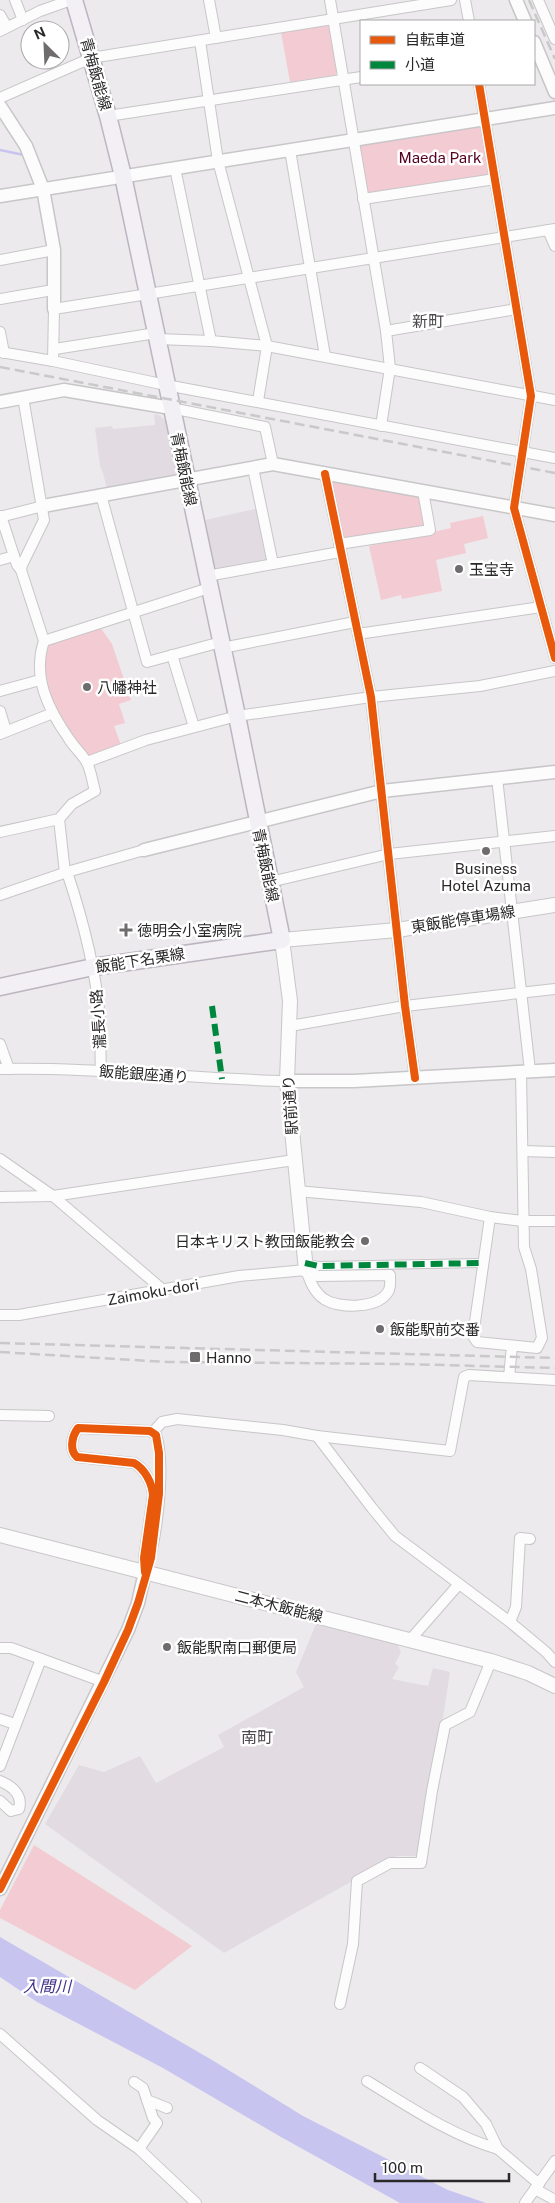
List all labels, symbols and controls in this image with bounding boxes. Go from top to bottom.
north arrow [20,20,70,70]
legend [360,20,535,85]
text: N [31,24,48,43]
text: 自転車道 [405,31,465,48]
street label: 青梅飯能線 [77,36,115,112]
text: 小道 [405,56,435,73]
park label: Maeda Park [399,149,481,166]
district label: 新町 [412,312,444,331]
street label: 青梅飯能線 [168,431,200,507]
place label: 玉宝寺 [469,561,514,578]
marker: 玉宝寺 [453,563,465,575]
place label: 八幡神社 [97,679,157,696]
marker: 八幡神社 [81,681,93,693]
street label: 青梅飯能線 [250,827,282,903]
marker: Business Hotel Azuma [480,845,492,857]
place label: Business Hotel Azuma [441,860,531,894]
street label: 東飯能停車場線 [410,902,516,936]
place label: 徳明会小室病院 [137,922,242,939]
marker: 徳明会小室病院 [119,923,133,937]
street label: 飯能下名栗線 [94,945,186,975]
street label: 瀧長小路 [87,988,109,1050]
street label: 飯能銀座通り [99,1062,189,1086]
street label: 駅前通り [279,1074,301,1136]
place label: 日本キリスト教団飯能教会 [175,1233,355,1250]
marker: 日本キリスト教団飯能教会 [359,1235,371,1247]
street label: Zaimoku-dori [106,1276,200,1308]
place label: 飯能駅前交番 [390,1321,480,1338]
marker: 飯能駅前交番 [374,1323,386,1335]
place label: Hanno [206,1349,252,1366]
marker: Hanno [188,1350,202,1364]
street label: 二本木飯能線 [233,1587,325,1625]
place label: 飯能駅南口郵便局 [177,1639,297,1656]
marker: 飯能駅南口郵便局 [161,1641,173,1653]
district label: 南町 [241,1728,273,1747]
water label: 入間川 [23,1977,73,1996]
scale bar [375,2150,509,2182]
text: 100 m [382,2159,423,2176]

